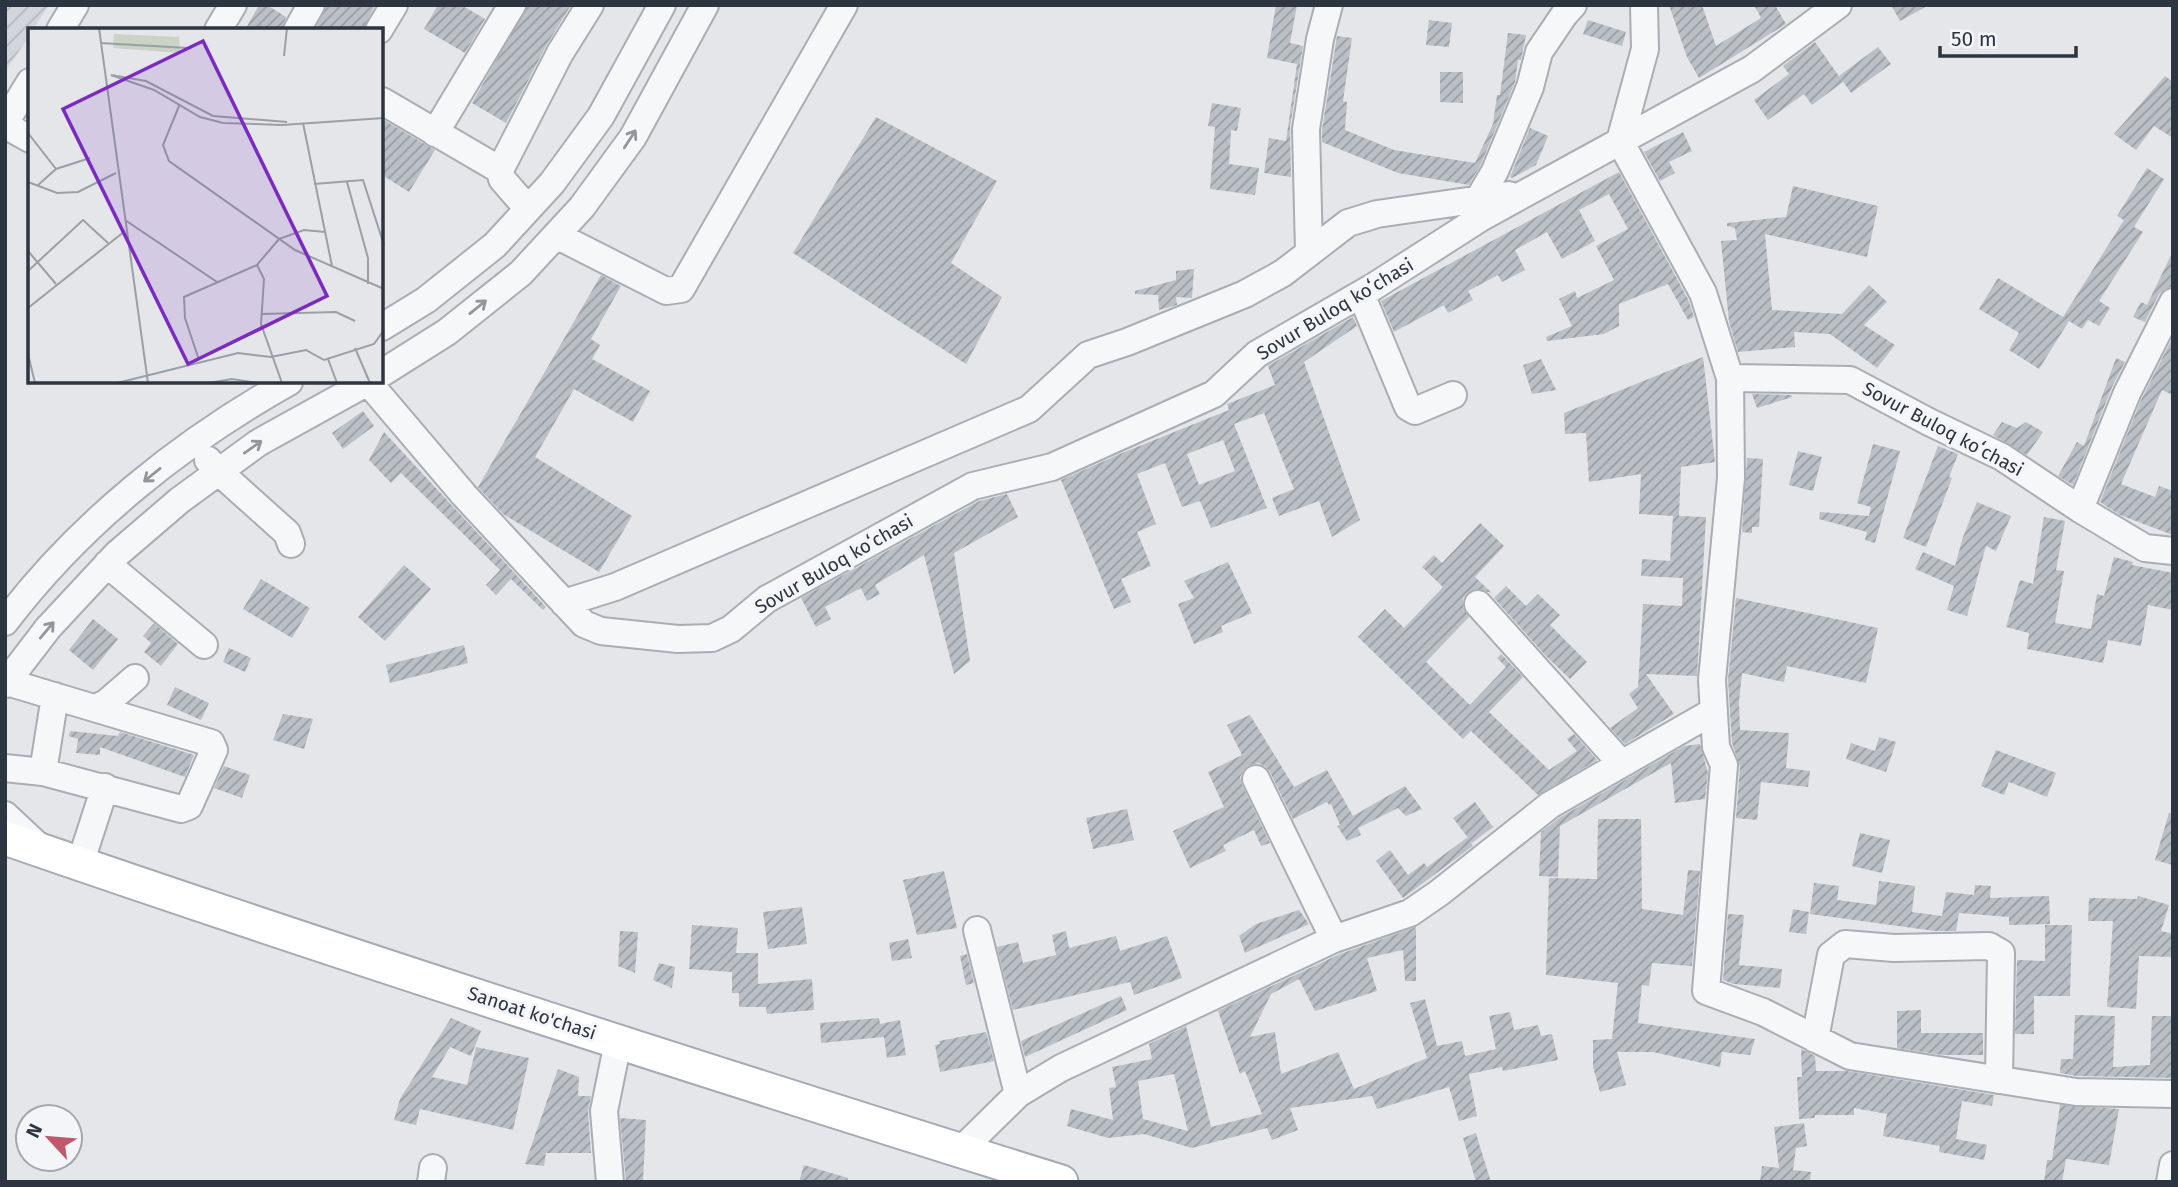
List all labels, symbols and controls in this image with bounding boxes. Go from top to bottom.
scale bar [1940,14,2076,58]
text: 50 m [1951,26,1997,52]
inset map [28,28,383,383]
one-way arrow [623,130,637,149]
street label: Sovur Buloq koʻchasi [1252,253,1418,365]
one-way arrow [469,299,487,315]
street label: Sovur Buloq koʻchasi [1859,377,2027,481]
one-way arrow [243,440,262,454]
one-way arrow [143,467,161,483]
street label: Sovur Buloq koʻchasi [751,509,917,619]
one-way arrow [39,621,55,639]
street label: Sanoat ko'chasi [465,981,599,1045]
north arrow [14,1103,84,1173]
text: N [21,1120,47,1141]

